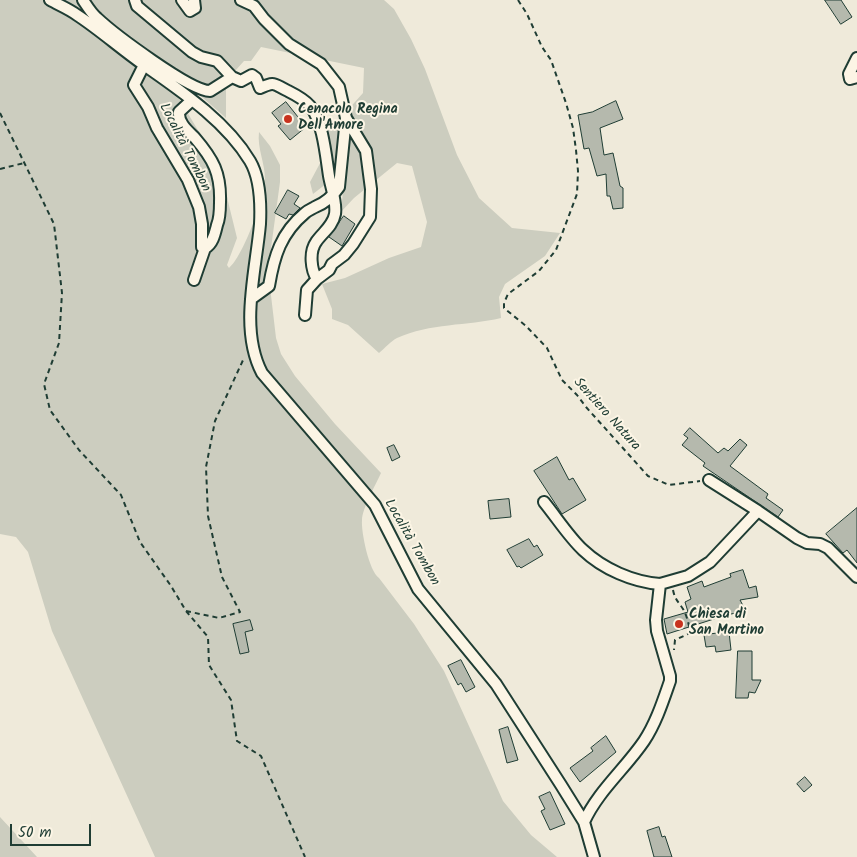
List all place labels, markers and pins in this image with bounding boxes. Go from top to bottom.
place label: Cenacolo Regina Dell'Amore [298,103,398,136]
marker: Cenacolo Regina Dell'Amore [282,113,294,125]
place label: Chiesa di San Martino [689,608,764,640]
marker: Chiesa di San Martino [673,618,685,630]

